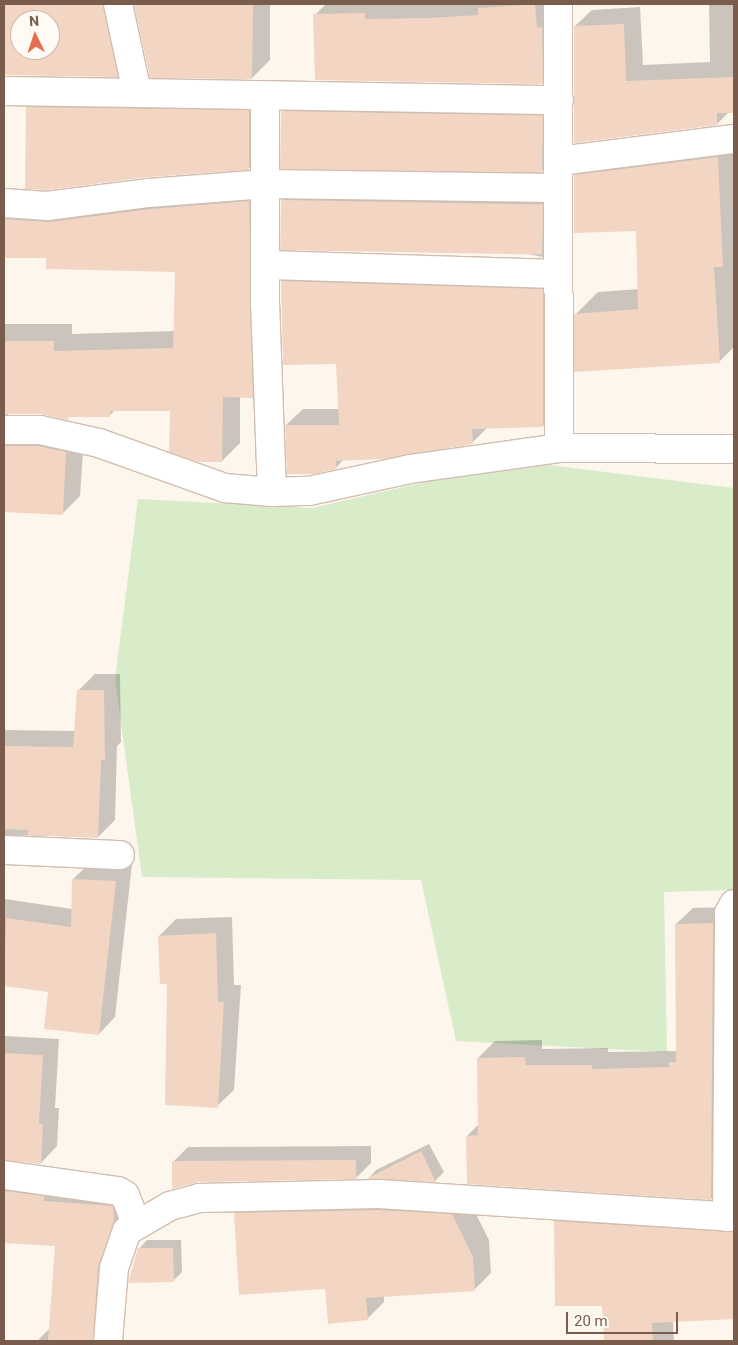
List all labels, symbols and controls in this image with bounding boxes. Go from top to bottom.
north arrow [10,10,60,60]
text: N [29,13,40,29]
scale bar [568,1302,680,1334]
text: 20 m [574,1312,608,1330]

